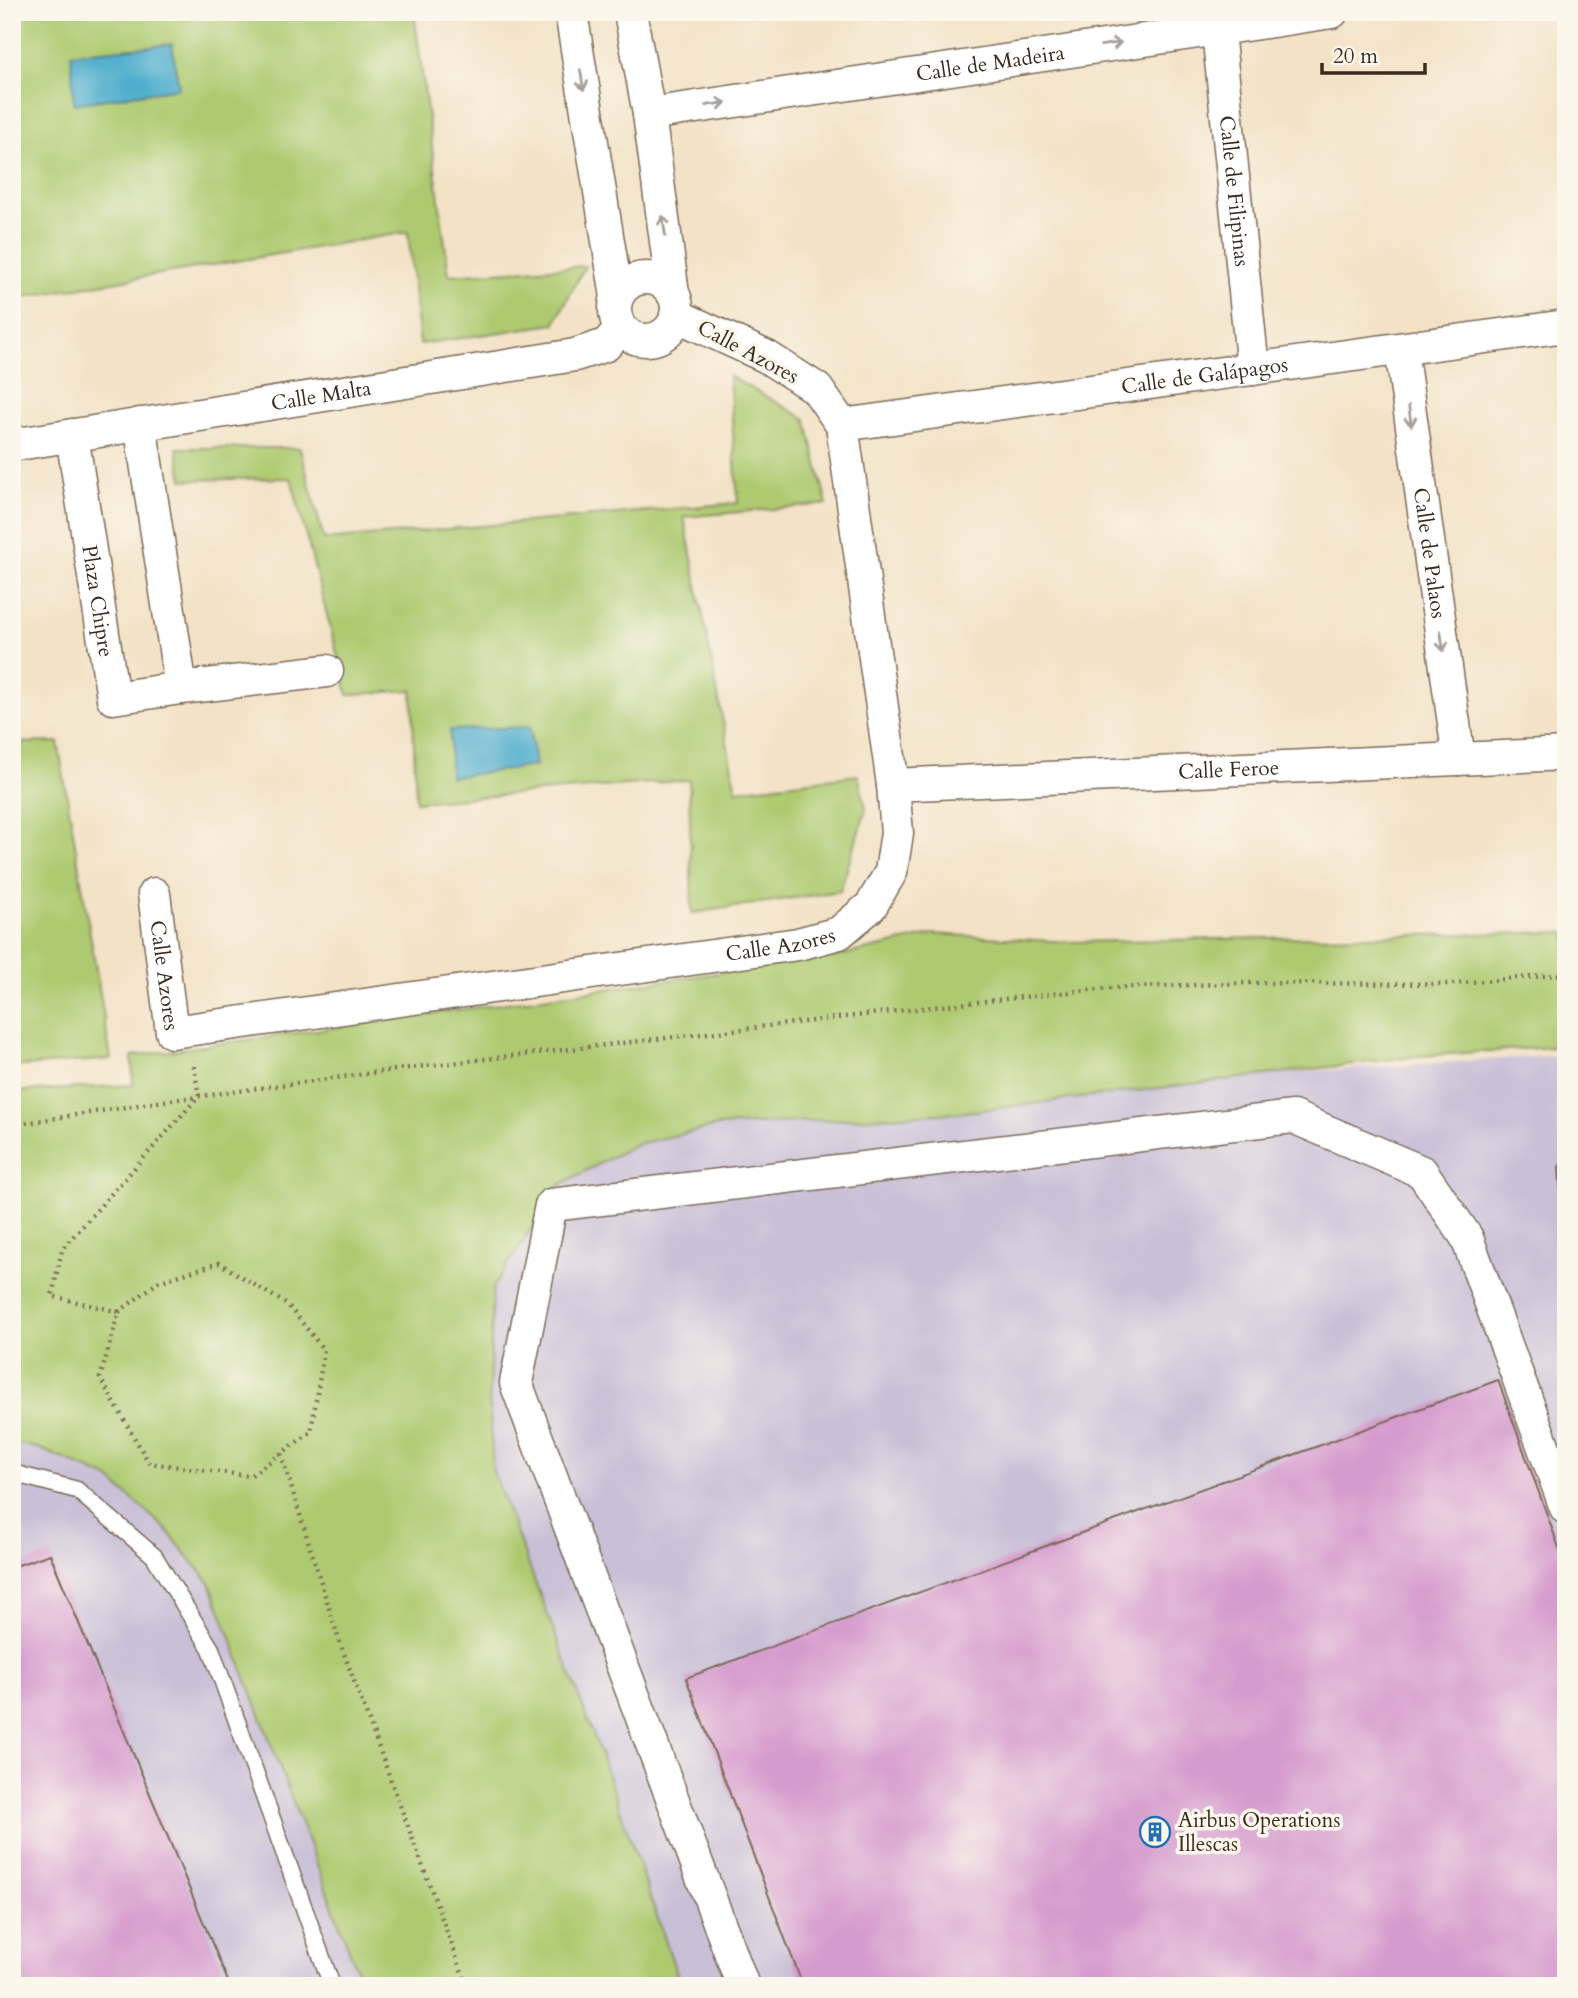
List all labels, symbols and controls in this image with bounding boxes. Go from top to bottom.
scale bar [1322,32,1426,76]
street label: Calle de Madeira [914,38,1066,88]
one-way arrow [1099,38,1122,51]
text: 20 m [1333,42,1378,71]
one-way arrow [576,68,589,91]
one-way arrow [704,97,727,110]
street label: Calle de Filipinas [1212,114,1257,268]
one-way arrow [657,215,670,238]
street label: Calle Azores [692,313,804,391]
street label: Calle de Galápagos [1119,350,1290,401]
street label: Calle Malta [269,373,373,418]
one-way arrow [1404,404,1417,427]
street label: Calle de Palaos [1406,486,1453,620]
street label: Plaza Chipre [75,543,121,659]
one-way arrow [1436,629,1449,652]
street label: Calle Feroe [1177,753,1280,786]
street label: Calle Azores [143,918,186,1032]
street label: Calle Azores [724,920,839,968]
place label: Airbus Operations Illescas [1178,1806,1340,1859]
building icon: Airbus Operations Illescas [1138,1815,1172,1849]

